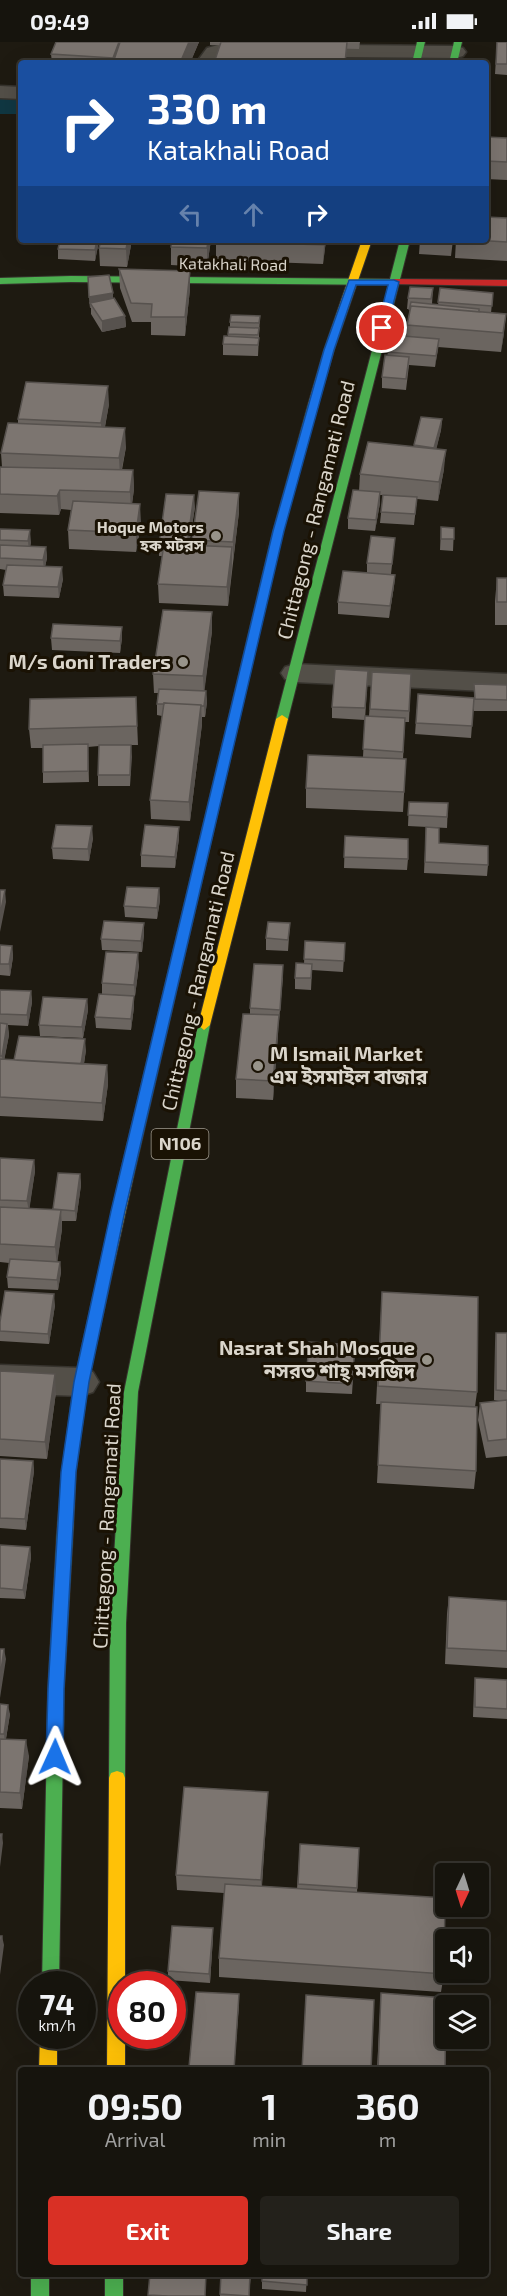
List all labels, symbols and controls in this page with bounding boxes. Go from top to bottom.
text: 09:49 [30,8,90,34]
text: 330 m [147,82,267,132]
icon: right [48,84,126,162]
text: Katakhali Road [147,133,330,165]
icon: left [174,198,207,231]
icon: ahead [237,198,270,231]
icon: right [300,198,333,231]
street label: Katakhali Road [179,253,287,274]
pin [356,302,407,353]
icon: arrive [365,311,398,344]
street label: Chittagong - Rangamati Road [271,378,359,642]
place label: Hoque Motors হক মটরস [97,517,205,554]
marker: Hoque Motors হক মটরস [209,529,223,543]
place label: M/s Goni Traders [8,649,171,673]
marker: M/s Goni Traders [176,655,190,669]
street label: Chittagong - Rangamati Road [155,849,239,1113]
place label: M Ismail Market এম ইসমাইল বাজার [270,1041,428,1088]
marker: M Ismail Market এম ইসমাইল বাজার [251,1059,265,1073]
road number: N106 [152,1129,208,1159]
place label: Nasrat Shah Mosque নসরত শাহ্‌ মসজিদ [219,1335,416,1383]
marker: Nasrat Shah Mosque নসরত শাহ্‌ মসজিদ [420,1353,434,1367]
street label: Chittagong - Rangamati Road [87,1383,125,1649]
position arrow [23,1725,87,1789]
north arrow [435,1863,489,1917]
map controls [435,1863,489,2049]
button: sound [435,1929,489,1983]
speed limit sign: 80 [108,1971,186,2049]
text: 74 [40,1985,74,2021]
button: layers [435,1995,489,2049]
text: km/h [38,2016,76,2034]
text: 09:50 [87,2084,183,2127]
text: 1 [261,2084,277,2127]
text: 360 [355,2084,420,2127]
text: Arrival [105,2127,166,2151]
text: min [252,2127,286,2151]
text: m [379,2127,396,2151]
button: Exit [48,2196,248,2265]
button: Share [260,2196,459,2265]

